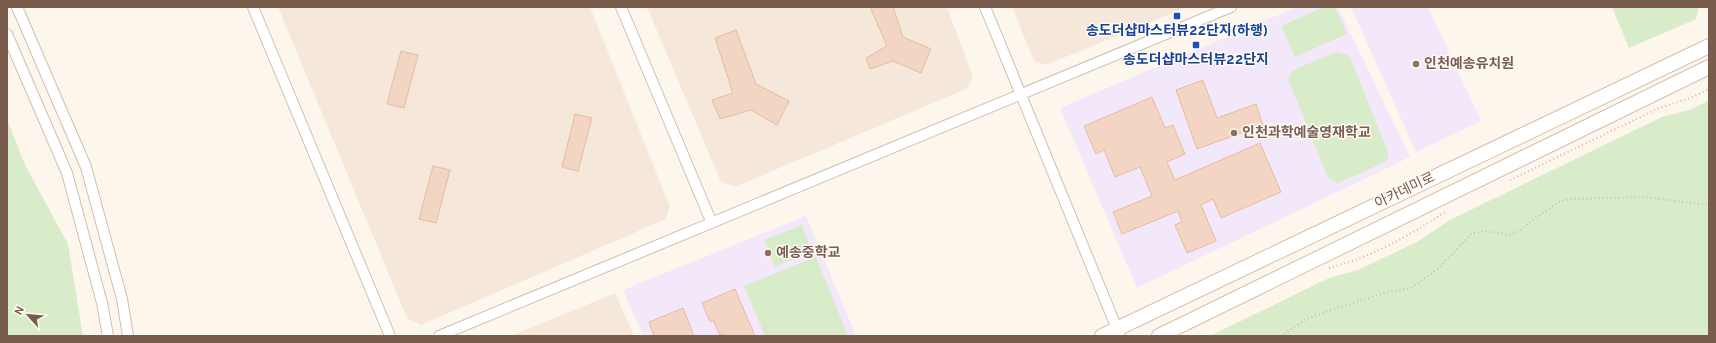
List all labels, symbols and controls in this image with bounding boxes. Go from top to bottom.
marker: 송도더샵마스터뷰22단지(하행) [1172,11,1182,21]
place label: 송도더샵마스터뷰22단지(하행) [1086,23,1268,40]
marker: 송도더샵마스터뷰22단지 [1191,40,1201,50]
place label: 송도더샵마스터뷰22단지 [1123,52,1269,69]
place label: 인천예송유치원 [1424,55,1514,73]
marker: 인천예송유치원 [1411,59,1421,69]
place label: 인천과학예술영재학교 [1242,124,1371,142]
marker: 인천과학예술영재학교 [1229,128,1239,138]
street label: 아카데미로 [1372,169,1438,213]
place label: 예송중학교 [776,244,841,262]
marker: 예송중학교 [763,248,773,258]
north arrow [8,295,48,335]
text: N [12,304,28,318]

